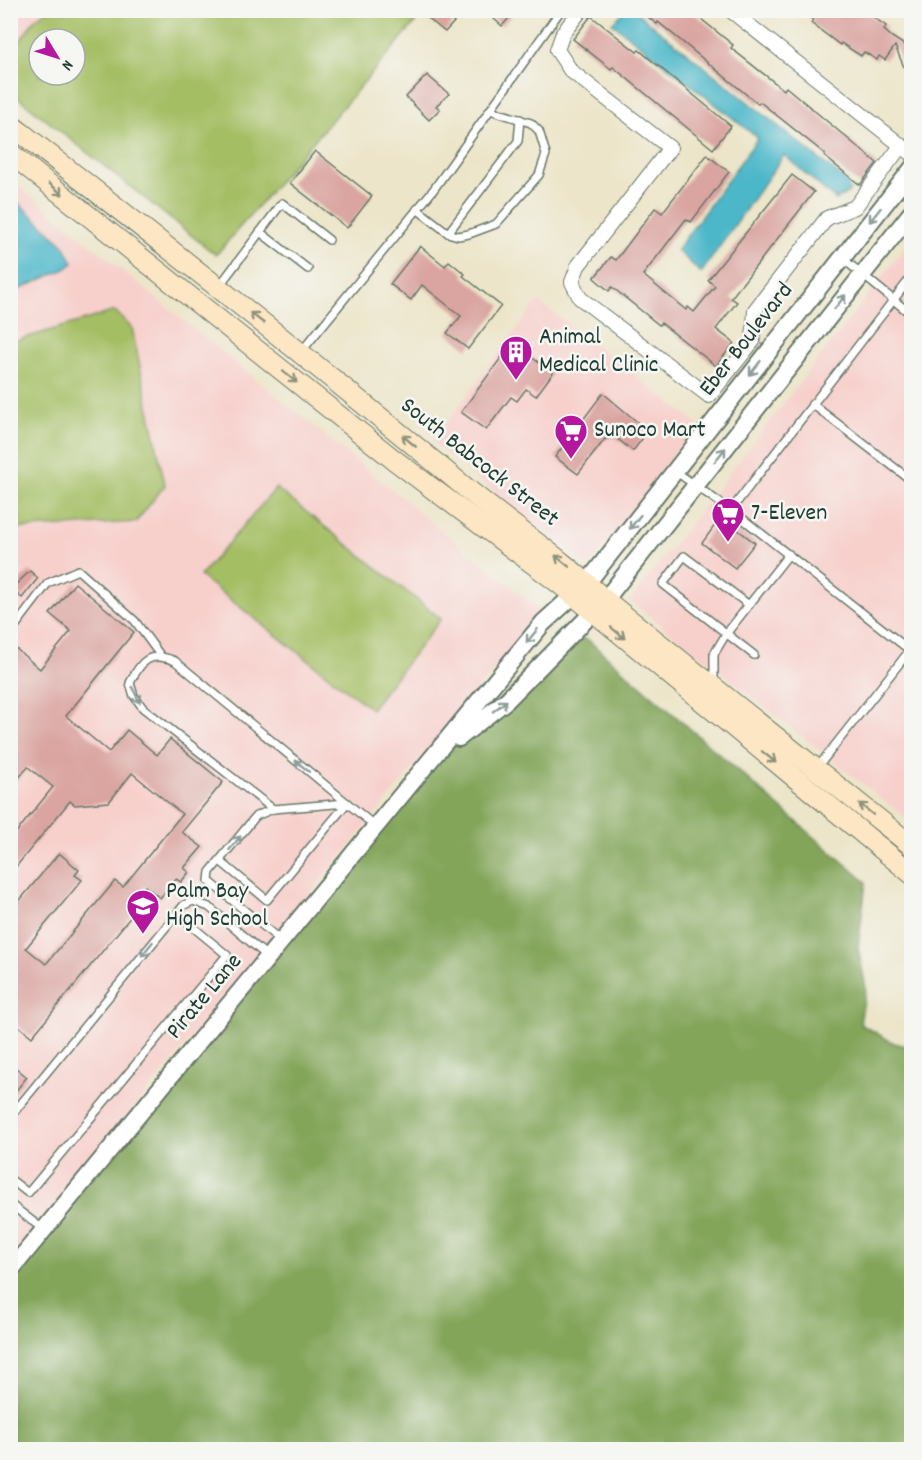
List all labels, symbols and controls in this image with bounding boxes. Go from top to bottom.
north arrow [27,27,87,87]
text: N [55,55,78,75]
one-way arrow [48,183,64,196]
one-way arrow [869,206,882,222]
street label: Eber Boulevard [692,276,802,404]
one-way arrow [834,294,847,310]
one-way arrow [250,311,266,324]
place label: Animal Medical Clinic [539,321,658,383]
building icon: Animal Medical Clinic [498,334,534,381]
one-way arrow [749,360,762,376]
one-way arrow [282,370,298,383]
street label: South Babcock Street [392,390,566,536]
supermarket icon: Sunoco Mart [553,413,589,460]
place label: Sunoco Mart [594,414,706,448]
one-way arrow [401,434,417,447]
one-way arrow [713,448,726,464]
supermarket icon: 7-Eleven [710,496,746,543]
place label: 7-Eleven [751,497,827,531]
one-way arrow [629,514,642,530]
one-way arrow [554,554,570,567]
one-way arrow [610,626,626,639]
one-way arrow [526,628,539,644]
one-way arrow [130,686,142,704]
one-way arrow [491,699,507,712]
one-way arrow [761,750,777,763]
one-way arrow [294,759,310,772]
one-way arrow [858,803,874,816]
one-way arrow [228,835,241,851]
place label: Palm Bay High School [166,875,268,937]
school or university icon: Palm Bay High School [125,888,161,935]
one-way arrow [141,941,154,957]
street label: Pirate Lane [159,947,251,1047]

